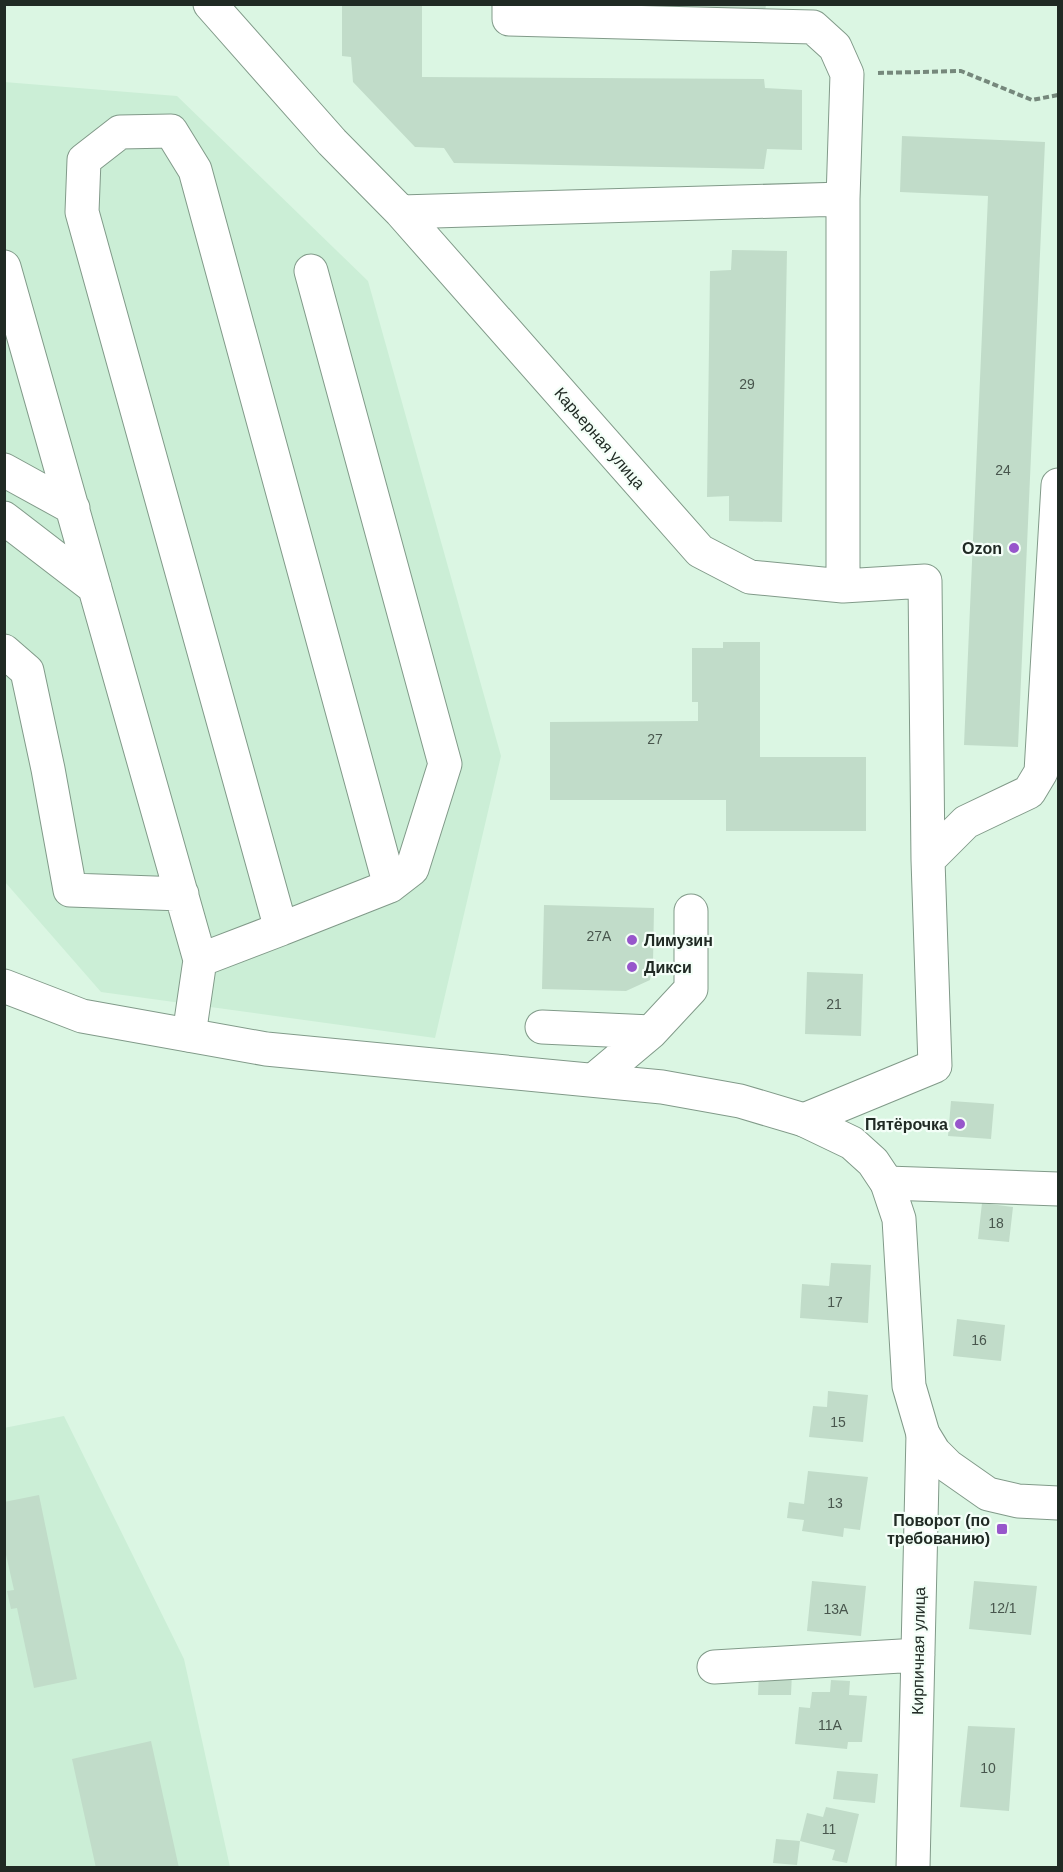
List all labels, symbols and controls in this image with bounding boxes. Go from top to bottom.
house number: 29 [739,376,755,392]
street label: Карьерная улица [551,384,648,492]
house number: 24 [995,462,1011,478]
place label: Ozon [962,540,1002,557]
marker: Ozon [1007,541,1021,555]
house number: 27 [647,731,663,747]
house number: 27А [587,928,612,944]
place label: Лимузин [644,932,713,949]
marker: Лимузин [625,933,639,947]
place label: Дикси [644,959,692,976]
marker: Дикси [625,960,639,974]
house number: 21 [826,996,842,1012]
place label: Пятёрочка [865,1116,948,1133]
marker: Пятёрочка [953,1117,967,1131]
house number: 18 [988,1215,1004,1231]
house number: 17 [827,1294,843,1310]
house number: 16 [971,1332,987,1348]
house number: 15 [830,1414,846,1430]
house number: 13 [827,1495,843,1511]
place label: Поворот (по требованию) [887,1512,990,1547]
marker: Поворот (по требованию) [995,1522,1009,1536]
street label: Кирпичная улица [909,1587,928,1715]
house number: 12/1 [989,1600,1017,1616]
house number: 13А [824,1601,849,1617]
house number: 11А [818,1717,843,1733]
house number: 10 [980,1760,996,1776]
house number: 11 [822,1821,836,1837]

